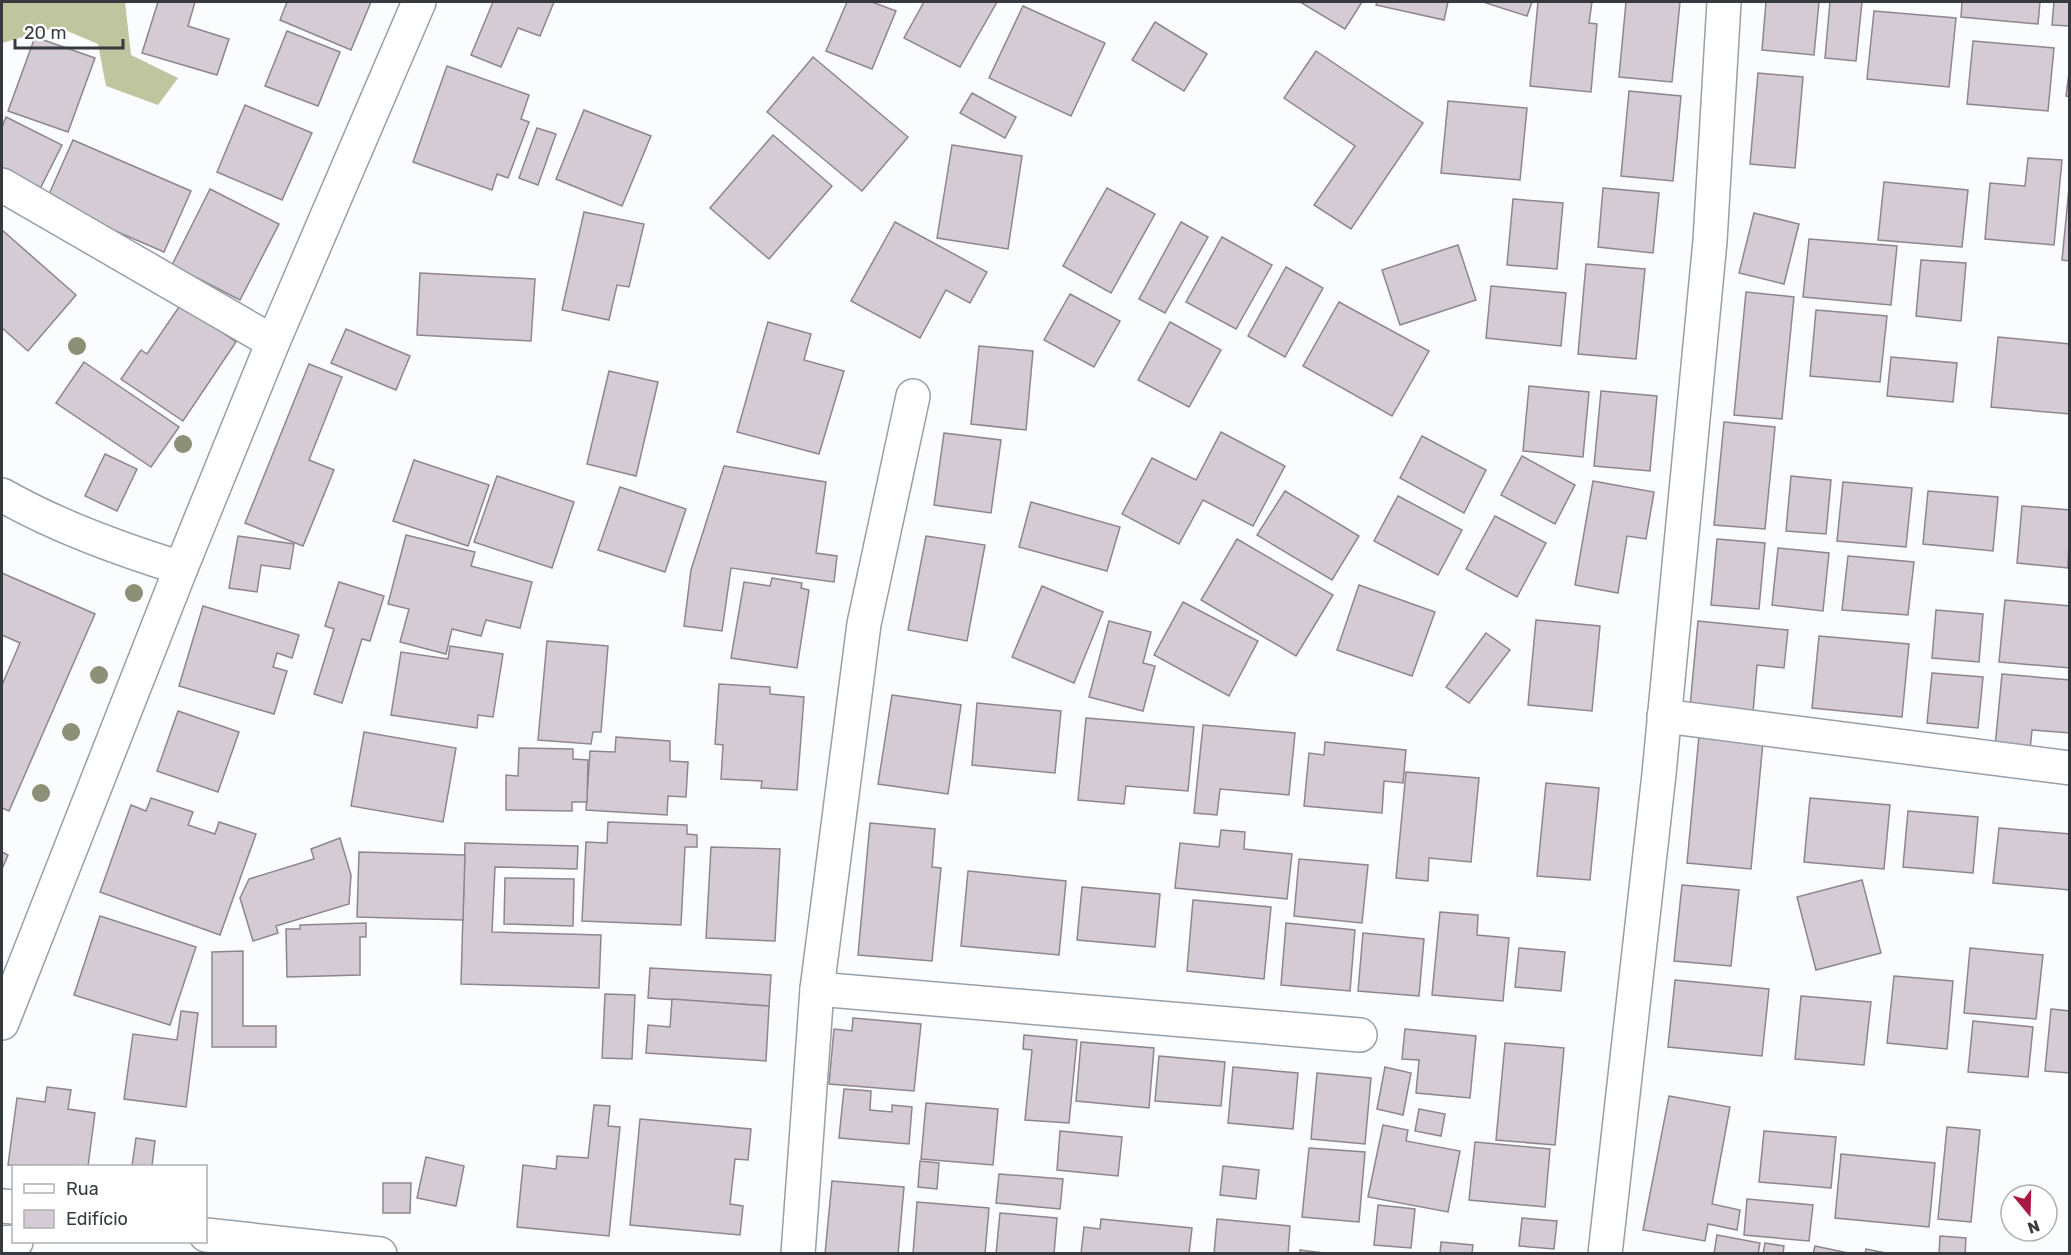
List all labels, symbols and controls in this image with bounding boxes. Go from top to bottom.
scale bar [15,12,123,50]
text: 20 m [24,22,66,44]
legend [12,1165,207,1243]
text: Rua [66,1178,99,1200]
north arrow [1999,1183,2059,1243]
text: Edifício [66,1208,128,1230]
text: N [2025,1216,2042,1238]

